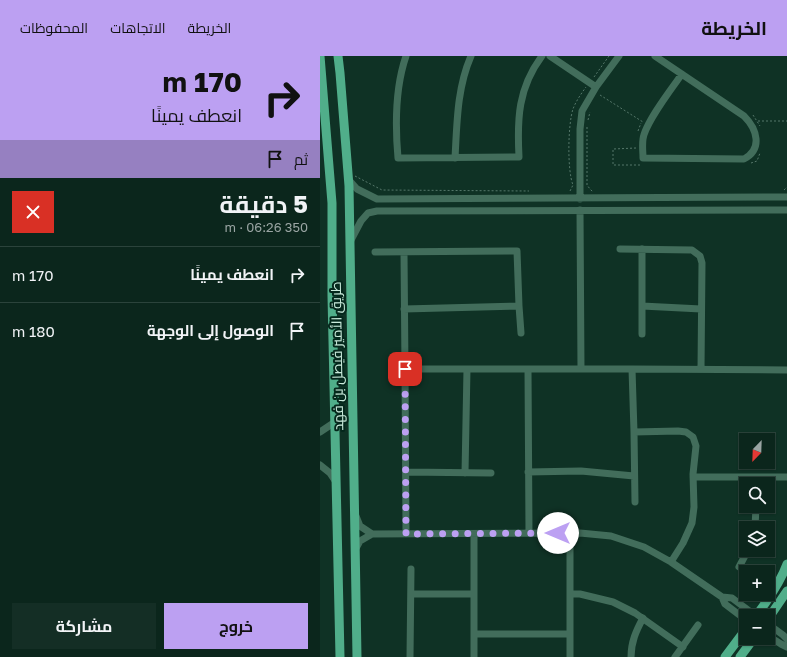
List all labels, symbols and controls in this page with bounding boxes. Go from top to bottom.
text: الخريطة [701,16,767,39]
text: المحفوظات [20,19,88,36]
text: الاتجاهات [110,19,166,36]
text: الخريطة [188,19,231,36]
text: 170 m [163,65,242,98]
icon: right [256,72,308,124]
text: انعطف يمينًا [151,104,242,126]
icon: arrive [264,148,286,170]
text: ثم [294,150,308,168]
text: 5 دقيقة [220,189,308,218]
button: close [12,191,54,233]
text: 350 m · 06:26 [224,219,308,235]
icon: right [286,264,308,286]
text: انعطف يمينًا [190,265,274,283]
text: 170 m [12,266,54,284]
street label: طريق الأمير فيصل بن فهد [327,281,347,431]
icon: arrive [286,320,308,342]
text: الوصول إلى الوجهة [147,321,274,339]
text: 180 m [12,322,55,340]
pin [388,352,422,386]
icon: arrive [394,358,416,380]
north arrow [739,433,775,469]
map controls [739,433,775,645]
button: search [739,477,775,513]
position arrow [537,512,579,554]
button: layers [739,521,775,557]
button: + [739,565,775,601]
button: مشاركة [12,603,156,649]
button: خروج [164,603,308,649]
button: − [739,609,775,645]

